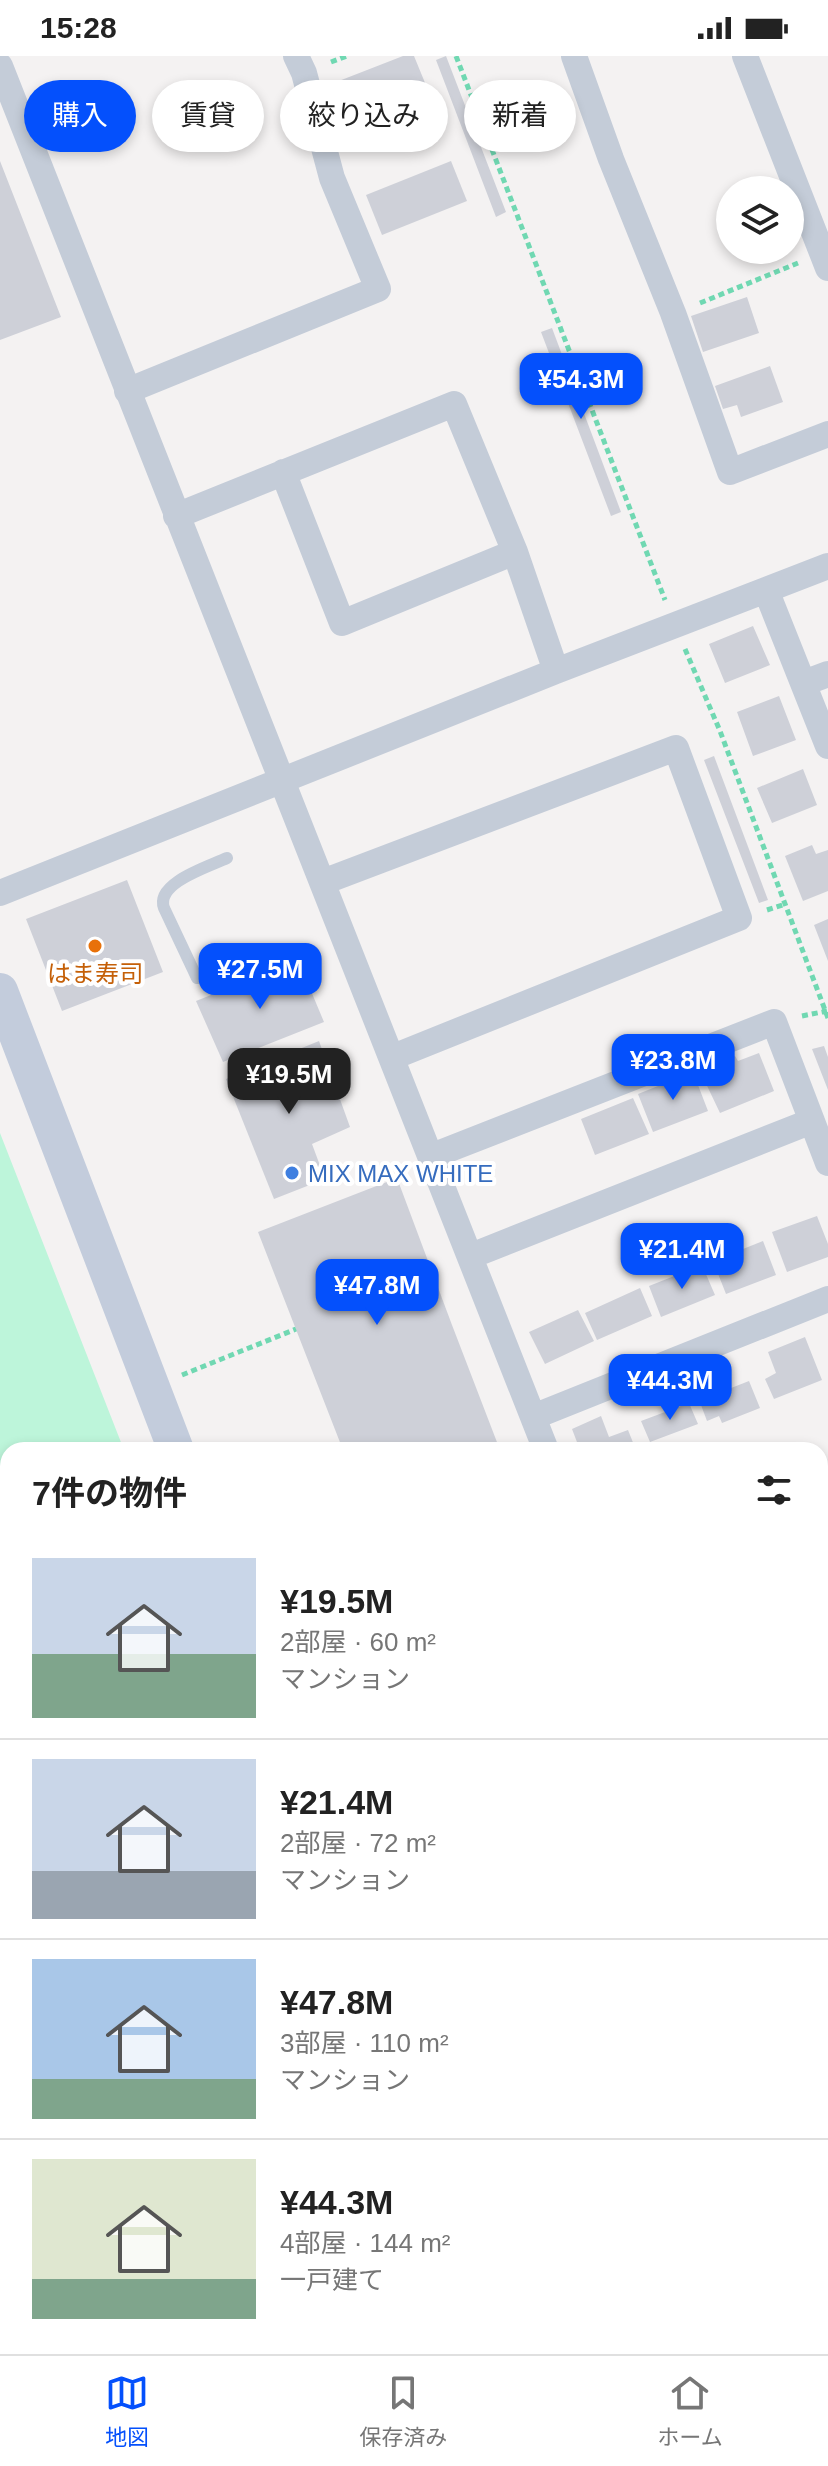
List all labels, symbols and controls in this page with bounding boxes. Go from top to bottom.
text: 15:28 [40,11,117,44]
chip: 購入 [24,80,136,152]
chip: 賃貸 [152,80,264,152]
chip: 絞り込み [280,80,448,152]
chip: 新着 [464,80,576,152]
map controls [716,176,804,264]
button: layers [716,176,804,264]
pin: ¥54.3M [516,353,646,421]
text: ¥54.3M [538,364,624,394]
marker: はま寿司 [86,937,104,955]
pin: ¥27.5M [195,943,325,1011]
text: ¥27.5M [217,954,303,984]
place label: はま寿司 [47,960,143,987]
pin: ¥23.8M [608,1034,738,1102]
text: ¥23.8M [630,1045,716,1075]
pin: ¥19.5M [224,1048,354,1116]
text: ¥19.5M [246,1059,332,1089]
place label: MIX MAX WHITE [308,1160,493,1187]
marker: MIX MAX WHITE [283,1164,301,1182]
pin: ¥21.4M [617,1223,747,1291]
text: ¥21.4M [639,1234,725,1264]
pin: ¥47.8M [312,1259,442,1327]
text: ¥47.8M [334,1270,420,1300]
pin: ¥44.3M [605,1354,735,1422]
text: ¥44.3M [627,1365,713,1395]
icon: filters [752,1468,796,1512]
text: 7件の物件 [32,1474,187,1512]
text: ¥19.5M [280,1582,393,1620]
icon: home [96,1590,192,1686]
text: 2部屋 · 60 m² [280,1627,436,1657]
text: マンション [280,1664,410,1694]
text: ¥21.4M [280,1783,393,1821]
icon: home [96,1791,192,1887]
text: 2部屋 · 72 m² [280,1828,436,1858]
text: マンション [280,1865,410,1895]
text: ¥47.8M [280,1983,393,2021]
icon: home [96,1991,192,2087]
text: 3部屋 · 110 m² [280,2028,449,2058]
text: マンション [280,2065,410,2095]
text: ¥44.3M [280,2183,393,2221]
icon: home [96,2191,192,2287]
text: 4部屋 · 144 m² [280,2228,451,2258]
text: 一戸建て [280,2265,384,2295]
tab: 地図 [105,2371,149,2451]
tab: 保存済み [359,2371,447,2451]
tab: ホーム [658,2371,723,2451]

